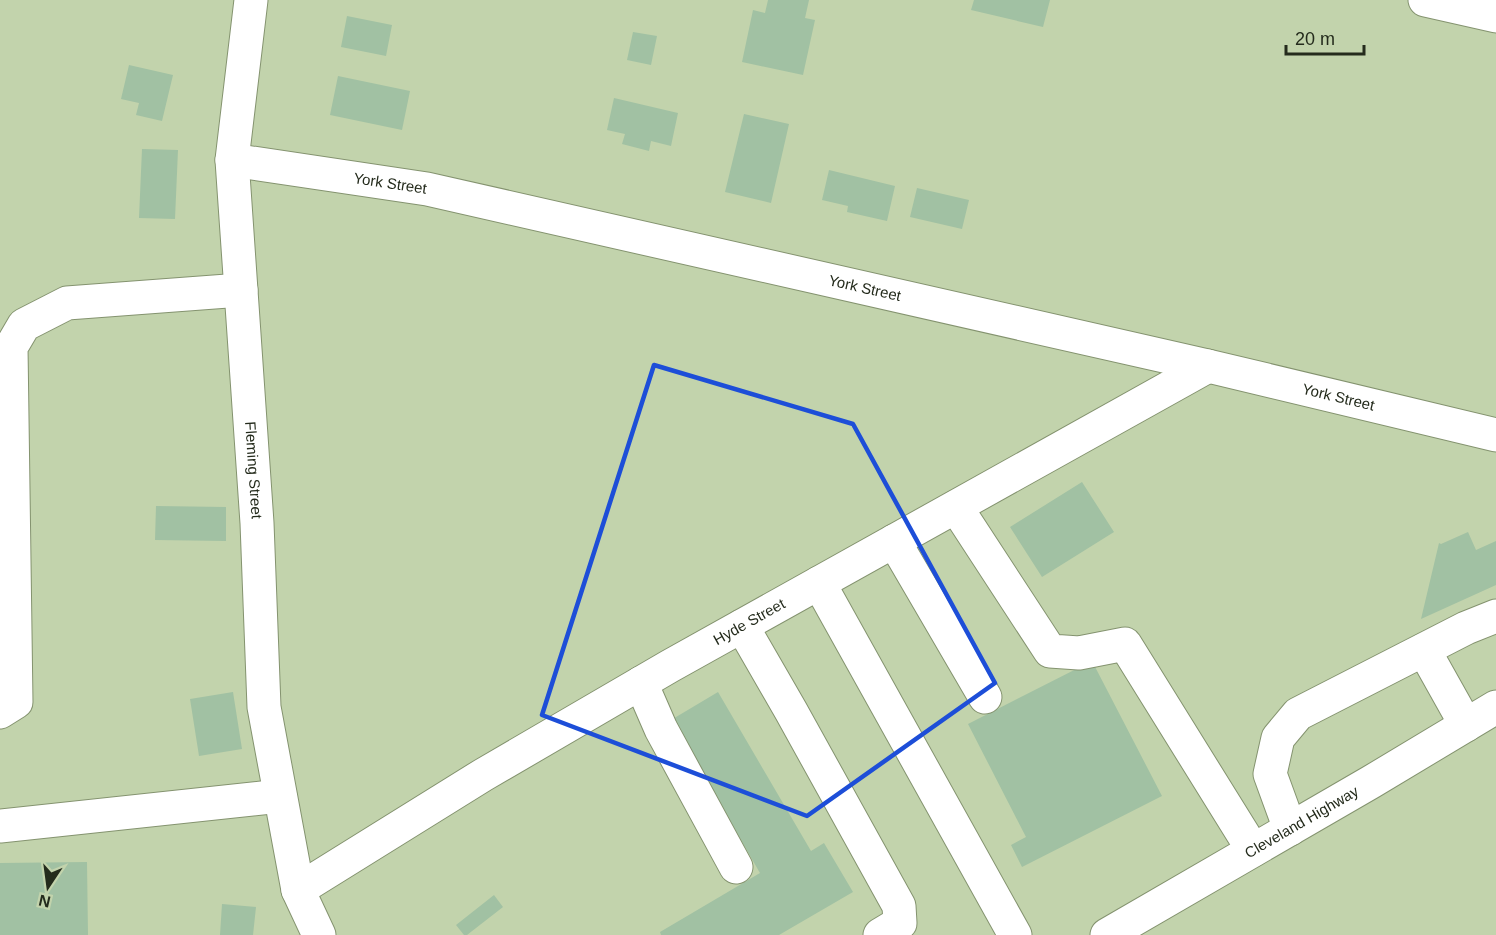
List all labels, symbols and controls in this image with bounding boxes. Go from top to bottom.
scale bar [1286,18,1364,56]
text: 20 m [1295,29,1335,49]
street label: York Street [353,169,429,197]
street label: York Street [827,271,903,304]
street label: York Street [1301,380,1377,414]
street label: Fleming Street [242,421,266,520]
street label: Hyde Street [710,594,788,648]
street label: Cleveland Highway [1242,782,1362,861]
north arrow [18,857,78,917]
text: N [37,892,52,911]

